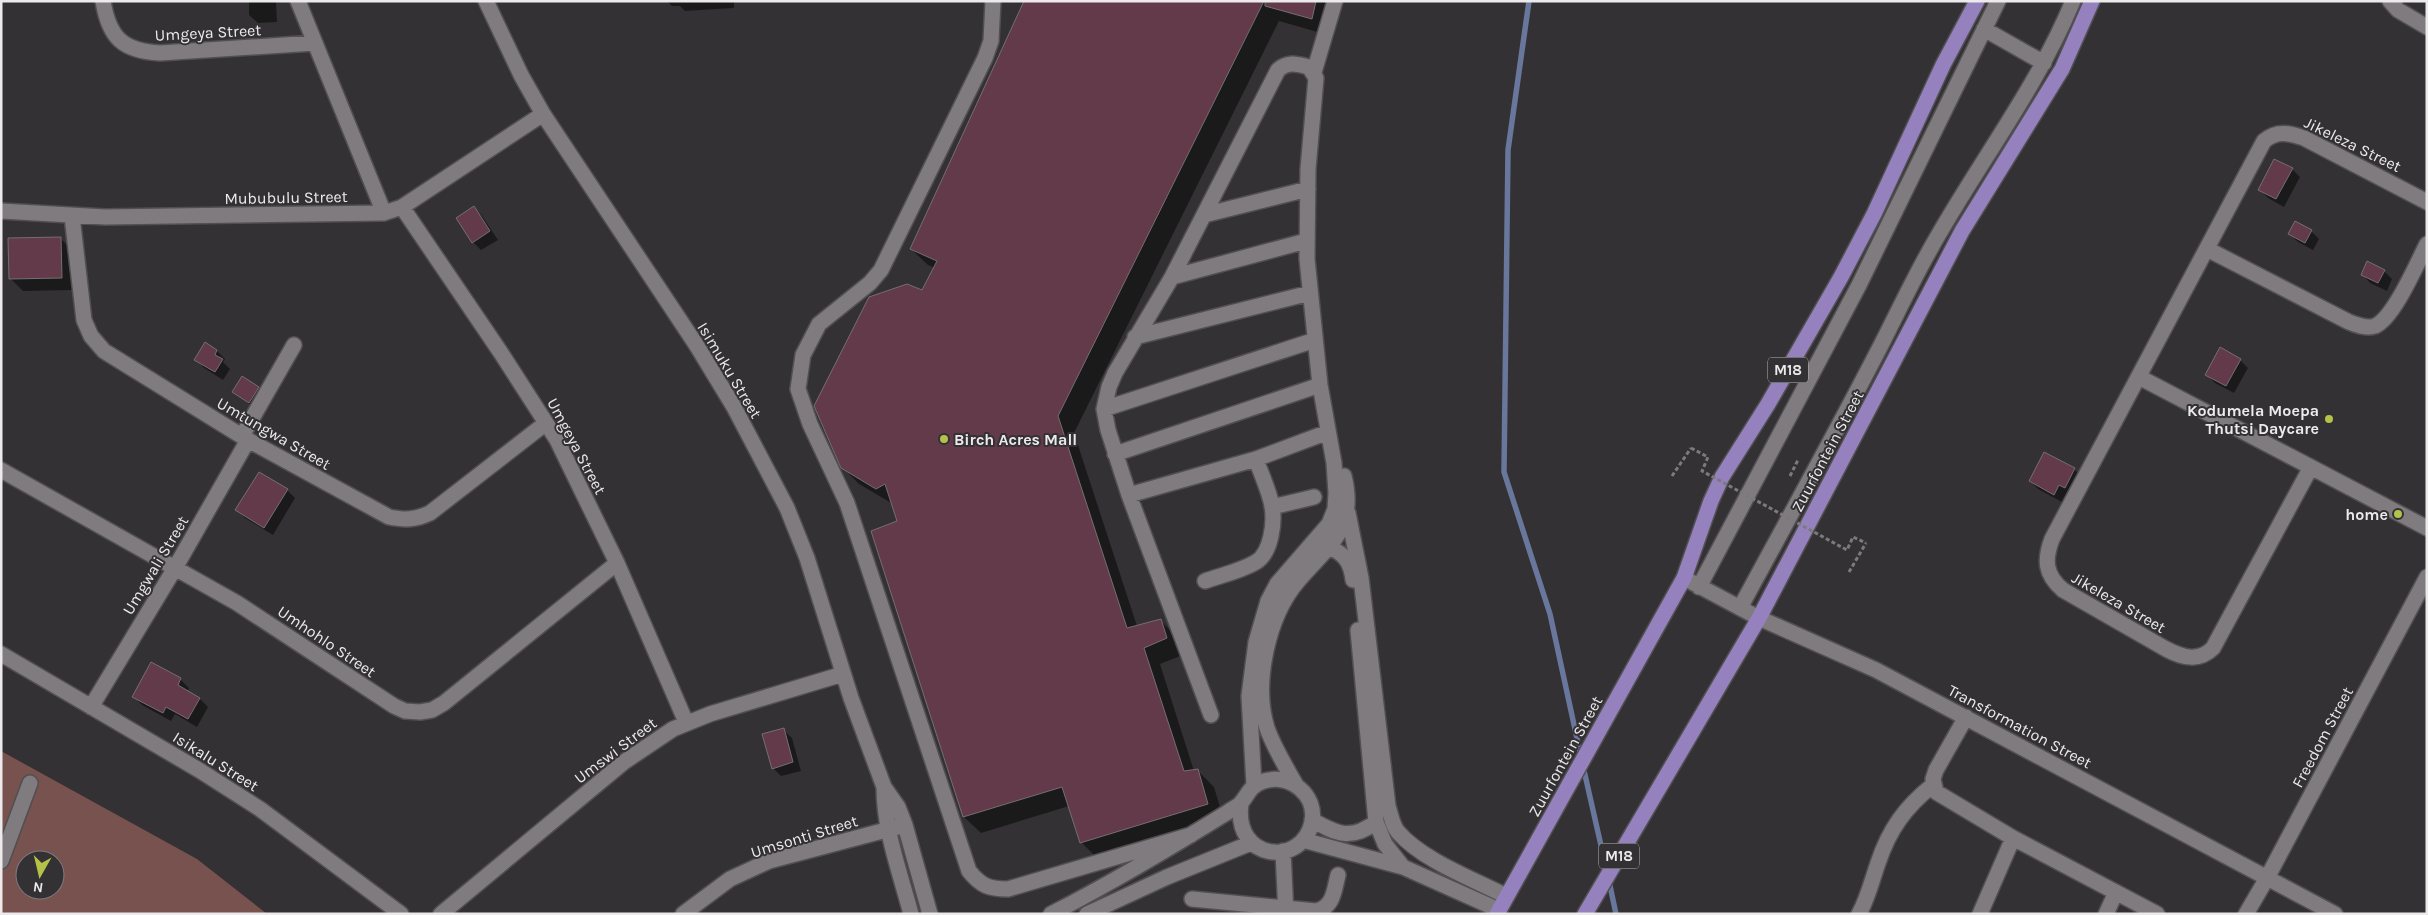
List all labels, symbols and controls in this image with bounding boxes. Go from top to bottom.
street label: Umgeya Street [154,20,262,45]
street label: Jikeleza Street [2301,113,2404,176]
street label: Mububulu Street [224,187,348,208]
street label: Isimuku Street [693,319,766,422]
road number: M18 [1768,358,1808,382]
street label: Zuurfontein Street [1787,387,1867,515]
street label: Umtungwa Street [214,393,334,474]
street label: Umgeya Street [543,395,610,498]
place label: Kodumela Moepa Thutsi Daycare [2187,401,2319,438]
marker: Kodumela Moepa Thutsi Daycare [2323,413,2335,425]
place label: Birch Acres Mall [954,430,1077,449]
marker: Birch Acres Mall [938,433,950,445]
place label: home [2345,505,2388,524]
marker: home [2392,508,2404,520]
street label: Umgwali Street [118,512,192,618]
street label: Jikeleza Street [2068,568,2169,637]
street label: Umhohlo Street [274,602,379,681]
street label: Transformation Street [1945,681,2095,772]
street label: Freedom Street [2288,684,2357,791]
street label: Zuurfontein Street [1524,693,1606,820]
street label: Umswi Street [570,713,660,787]
street label: Isikalu Street [169,728,262,795]
street label: Umsonti Street [748,811,860,862]
road number: M18 [1599,844,1639,868]
north arrow [15,850,65,900]
text: N [32,878,44,896]

